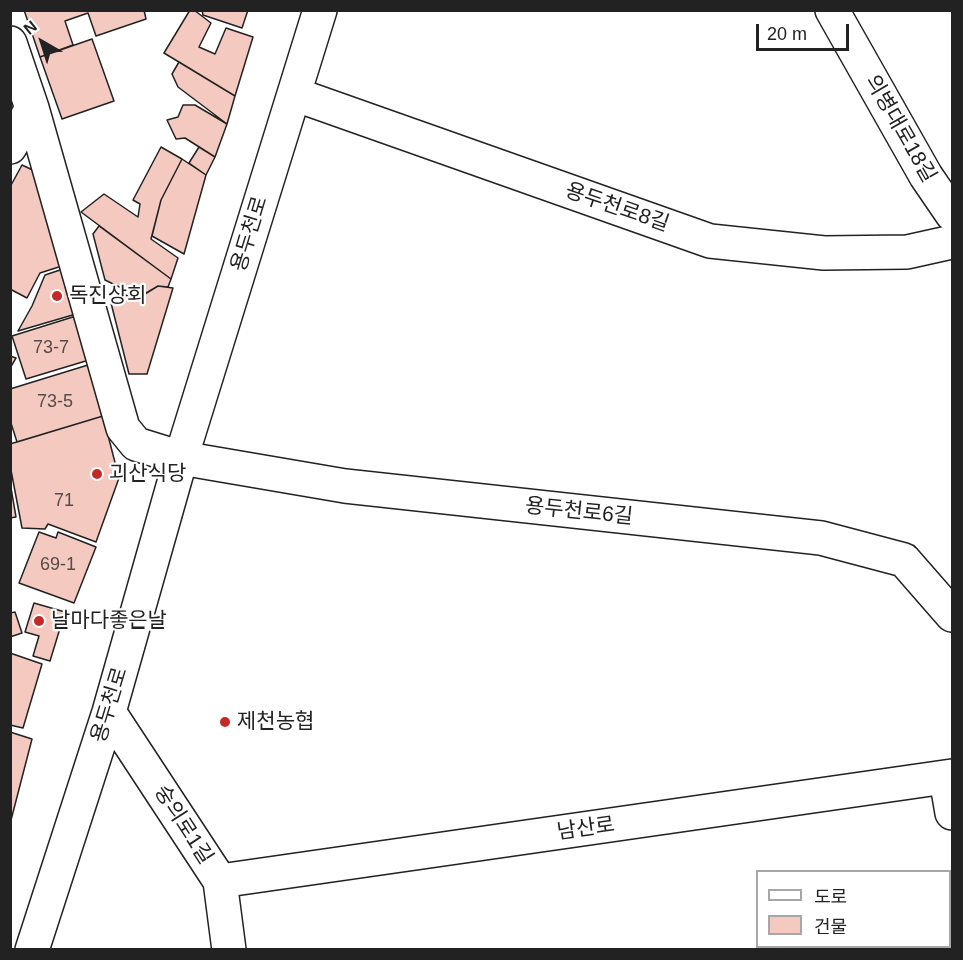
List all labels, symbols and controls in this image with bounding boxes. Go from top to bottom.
north arrow [12,12,72,72]
scale bar [759,12,852,50]
text: N [21,17,40,38]
text: 20 m [767,24,807,44]
street label: 의병대로18길 [859,71,941,187]
street label: 용두천로8길 [562,178,672,238]
street label: 용두천로 [227,193,273,275]
place label: 독진상회 [69,283,146,309]
marker: 독진상회 [50,289,64,303]
house number: 73-7 [33,337,69,359]
house number: 73-5 [37,391,73,413]
place label: 괴산식당 [109,461,186,487]
marker: 괴산식당 [90,467,104,481]
house number: 71 [54,490,74,512]
street label: 용두천로6길 [524,494,634,530]
house number: 69-1 [40,554,76,576]
place label: 날마다좋은날 [51,608,167,634]
marker: 날마다좋은날 [32,614,46,628]
street label: 용두천로 [87,664,133,746]
place label: 제천농협 [237,709,314,735]
marker: 제천농협 [218,715,232,729]
street label: 숭의로1길 [148,781,218,869]
street label: 남산로 [556,812,616,846]
legend [756,870,951,948]
text: 도로 [814,887,847,907]
text: 건물 [814,917,847,937]

